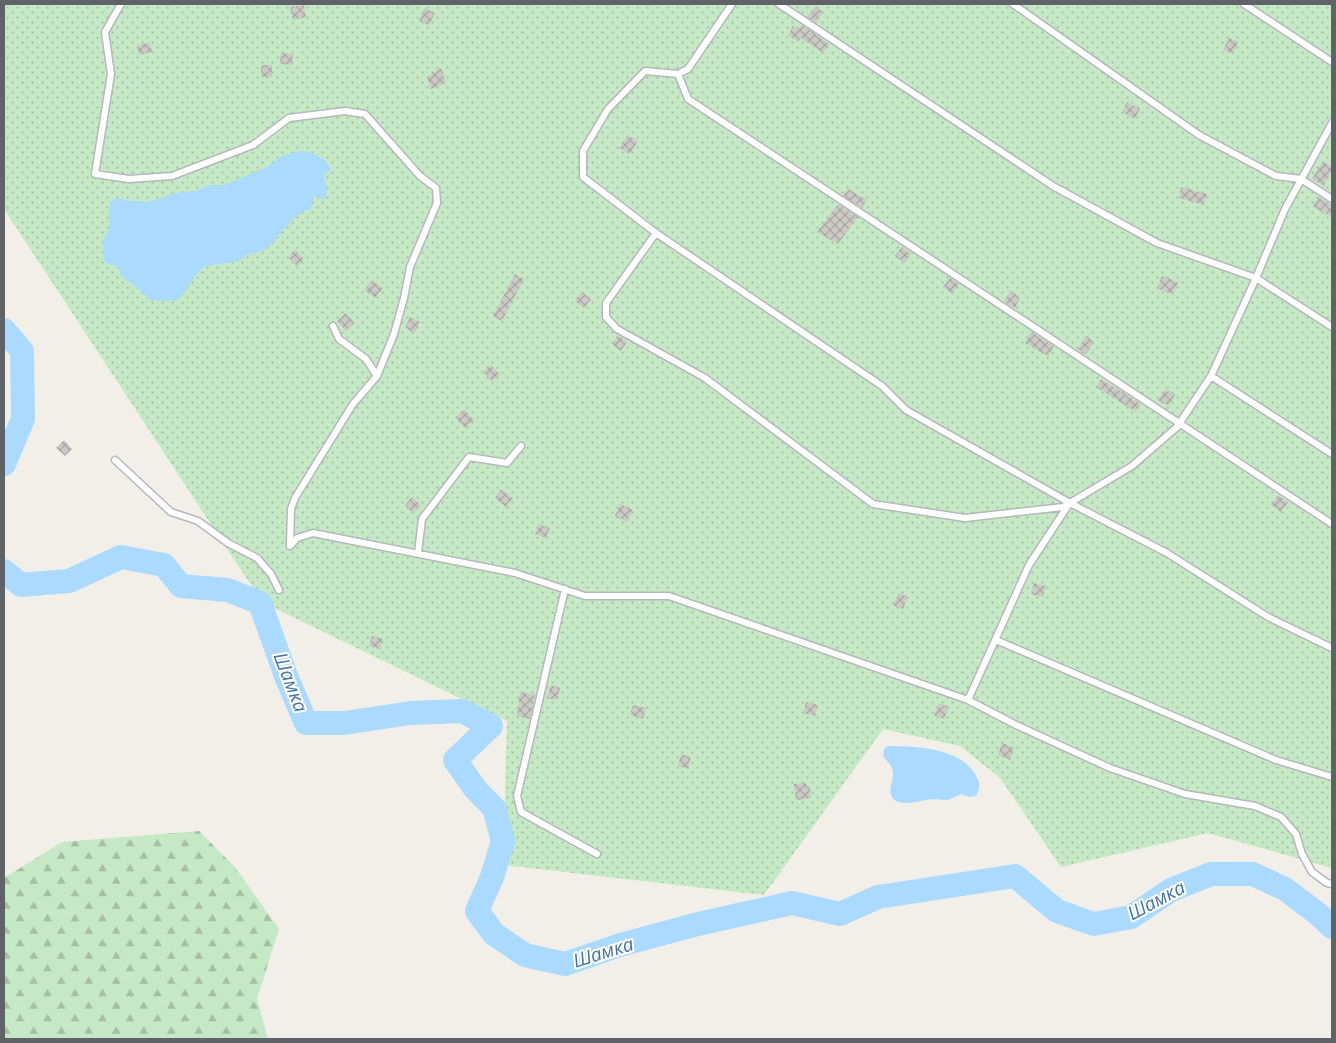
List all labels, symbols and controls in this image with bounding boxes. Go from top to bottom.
water label: Шамка [268,648,314,716]
water label: Шамка [1123,874,1190,926]
water label: Шамка [570,930,637,973]

